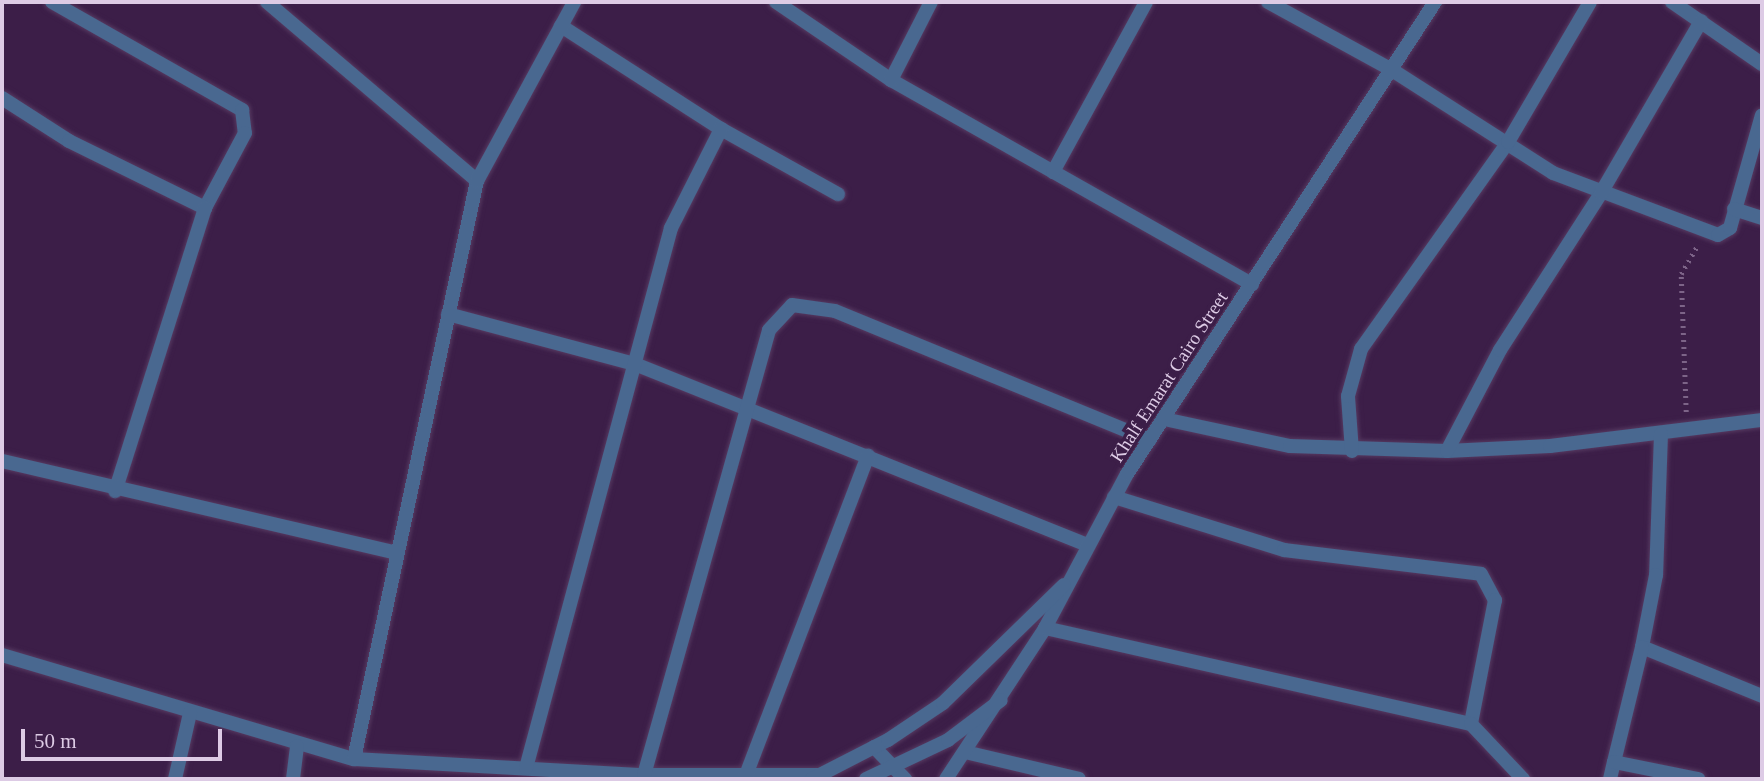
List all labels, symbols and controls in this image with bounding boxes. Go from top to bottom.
street label: Khalf Emarat Cairo Street [1101,281,1237,473]
scale bar [24,714,226,758]
text: 50 m [34,729,77,753]

